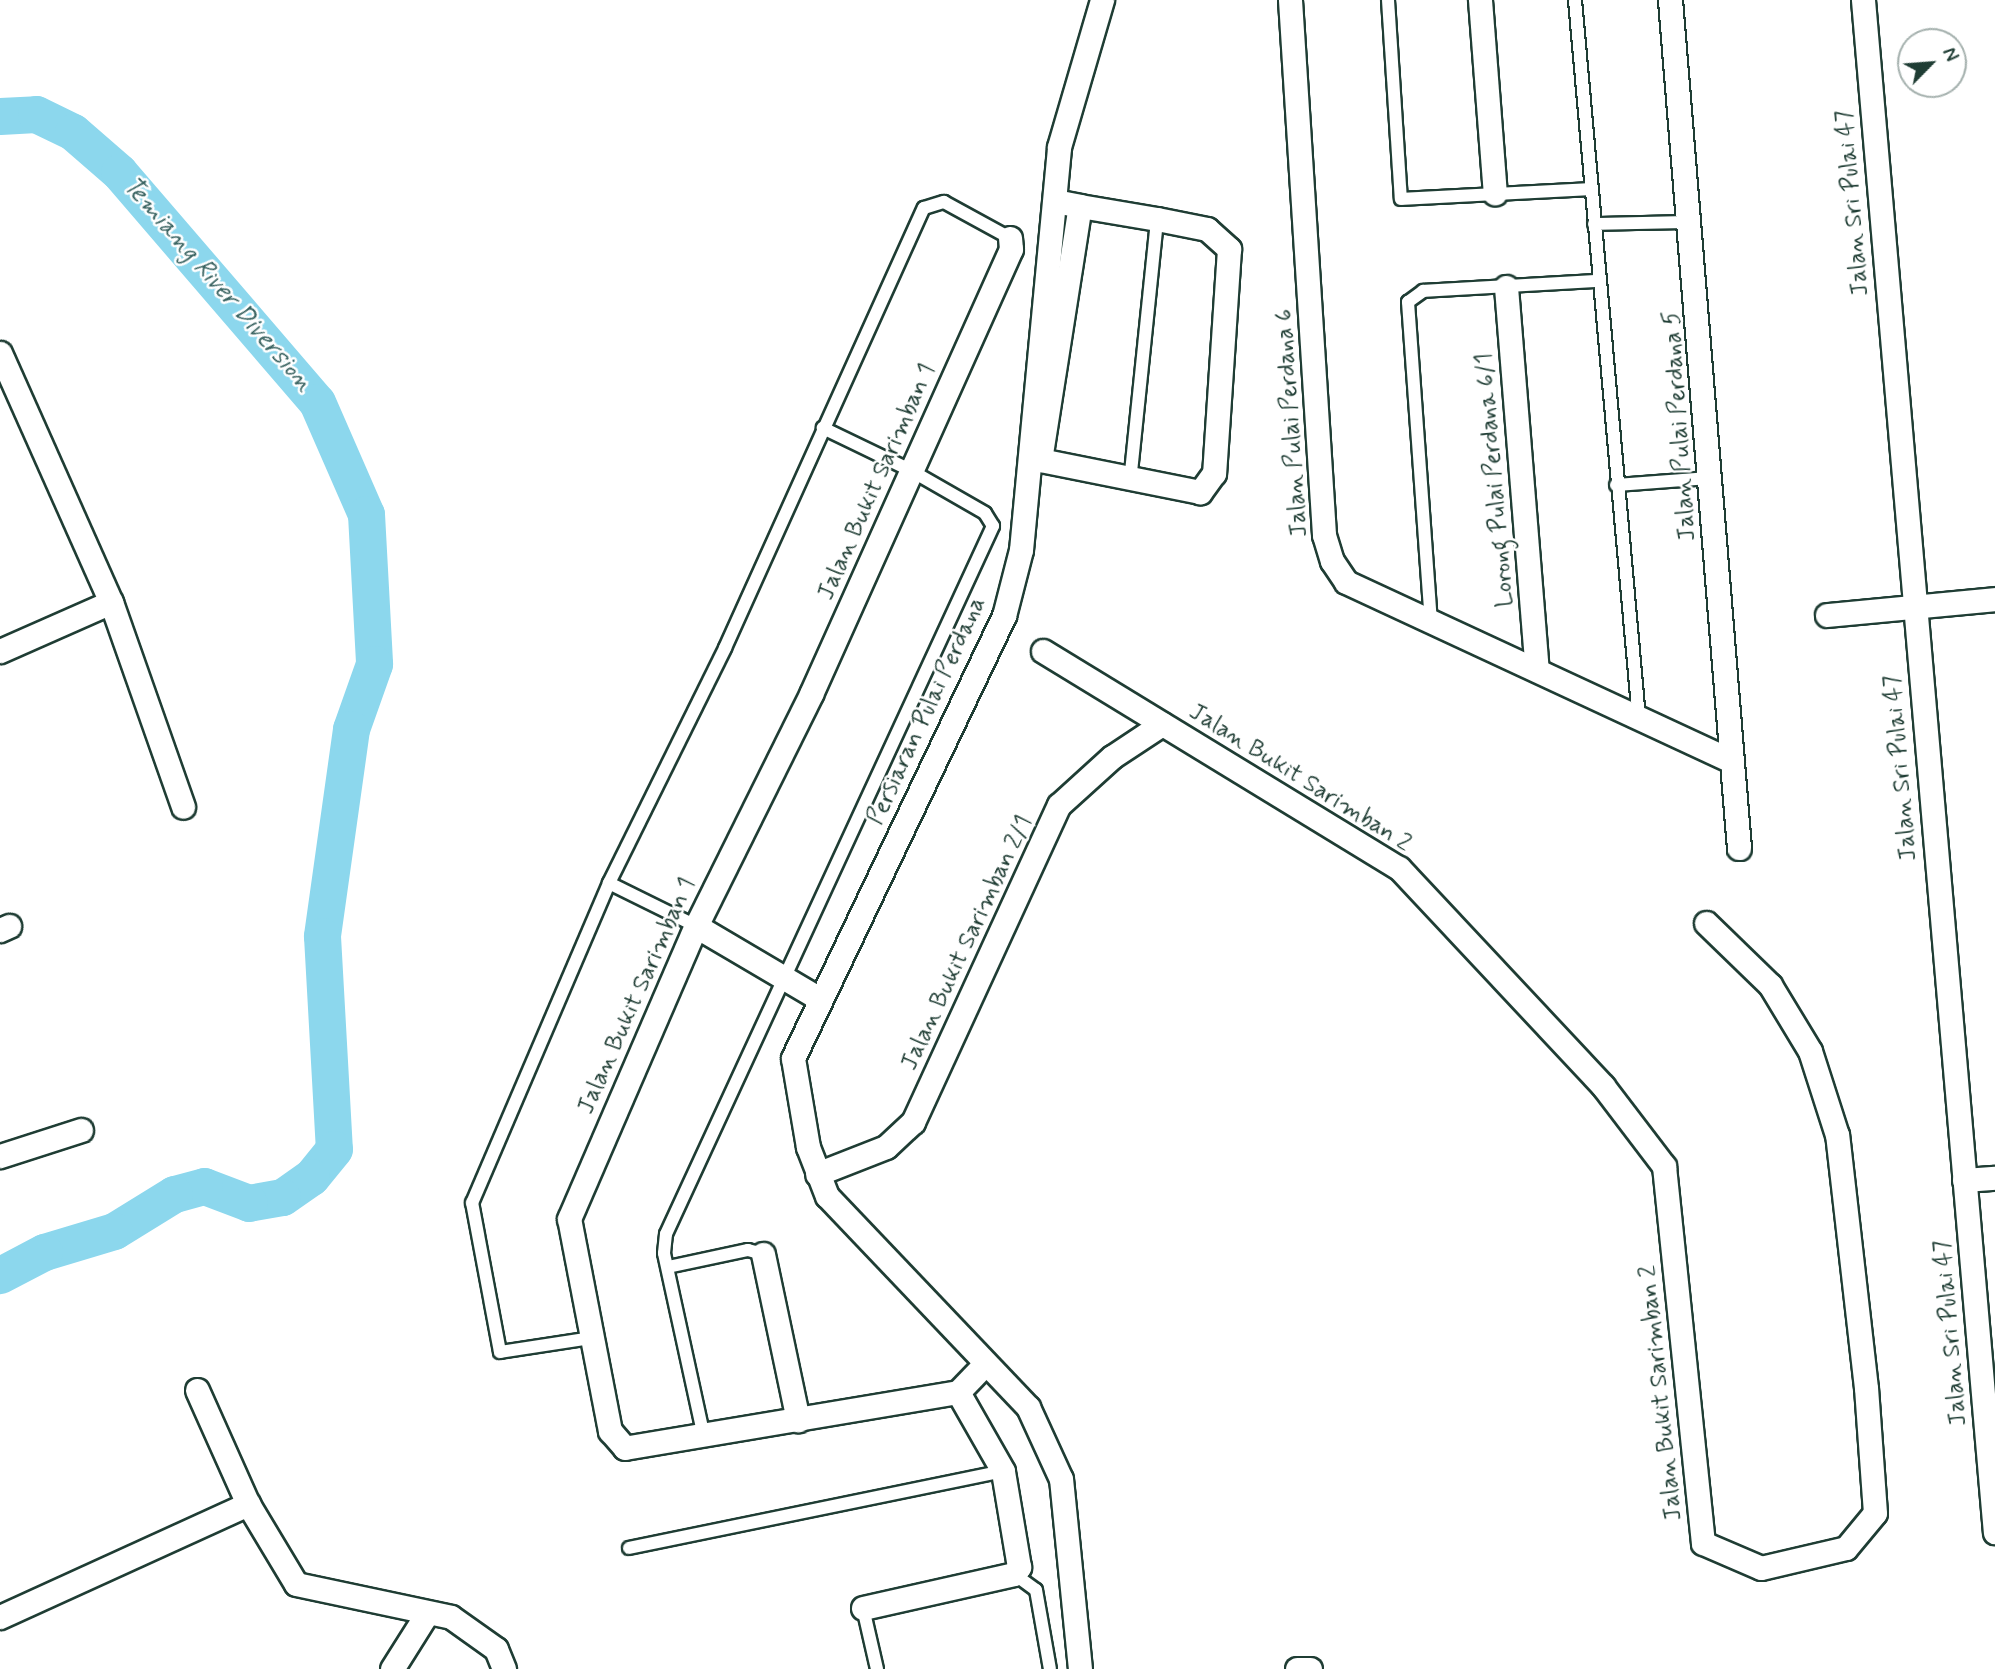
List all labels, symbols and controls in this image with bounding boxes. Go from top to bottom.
north arrow [1897,28,1967,98]
text: N [1936,44,1964,66]
street label: Jalan Sri Pulai 47 [1831,110,1875,296]
water label: Temiang River Diversion [114,170,320,400]
street label: Jalan Pulai Perdana 6 [1270,309,1314,537]
street label: Jalan Pulai Perdana 5 [1658,311,1702,541]
street label: Lorong Pulai Perdana 6/1 [1470,353,1520,607]
street label: Jalan Bukit Sarimban 1 [812,359,942,605]
street label: Persiaran Pulai Perdana [862,594,992,828]
street label: Jalan Sri Pulai 47 [1879,675,1923,861]
street label: Jalan Bukit Sarimban 2 [1183,698,1417,858]
street label: Jalan Bukit Sarimban 2/1 [895,811,1039,1075]
street label: Jalan Bukit Sarimban 1 [572,873,702,1119]
street label: Jalan Sri Pulai 47 [1929,1240,1973,1426]
street label: Jalan Bukit Sarimban 2 [1633,1264,1689,1522]

